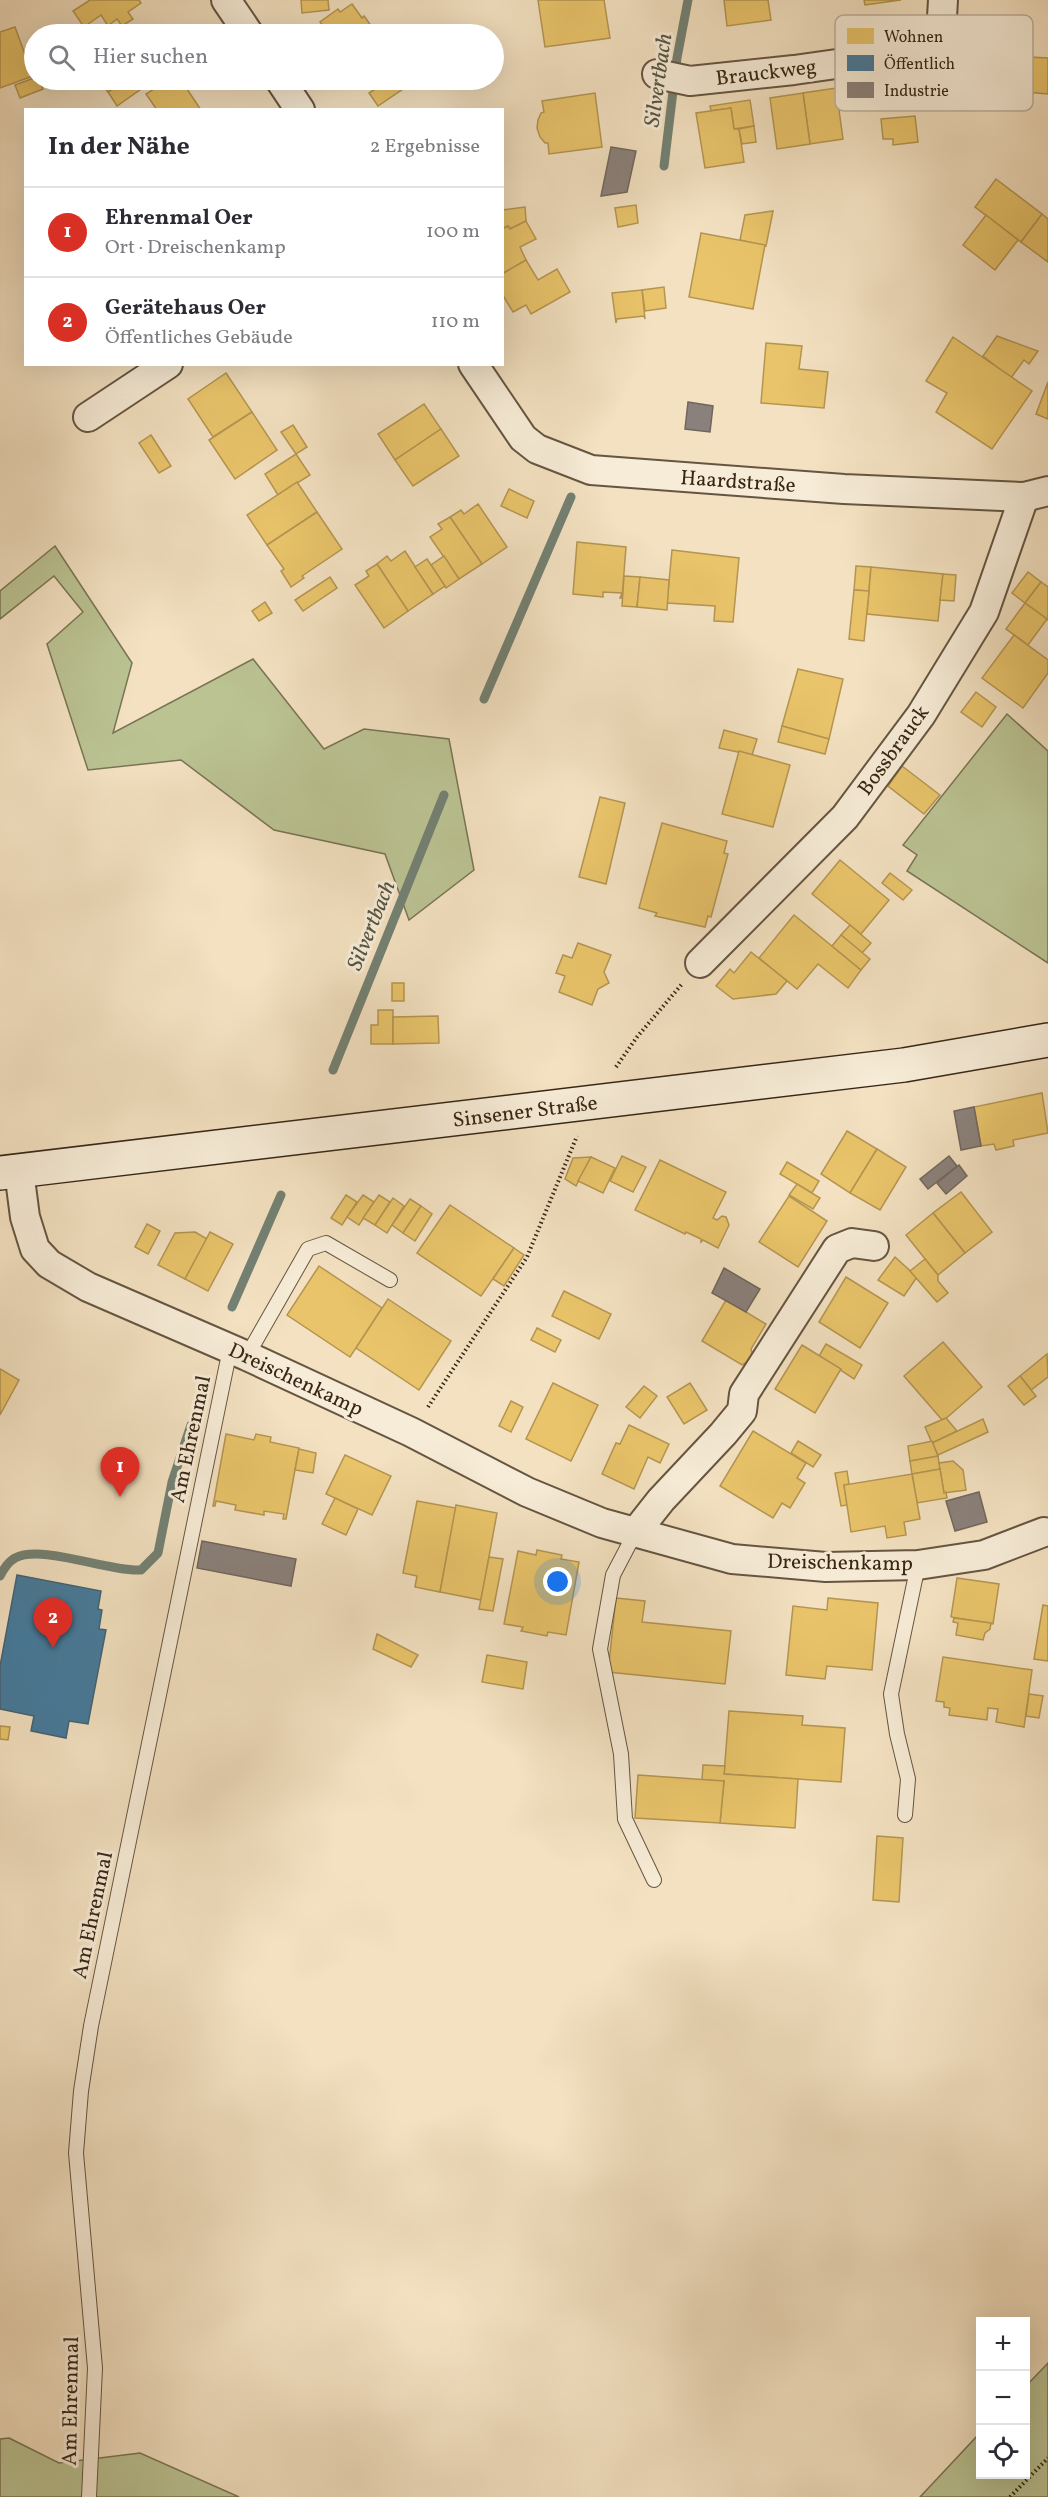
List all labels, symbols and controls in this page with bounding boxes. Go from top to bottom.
legend [835,15,1033,111]
search box [24,24,504,90]
text: Wohnen [884,27,943,49]
water label: Silvertbach [638,31,681,129]
icon: search [45,41,78,74]
text: Hier suchen [93,42,208,73]
street label: Brauckweg [714,53,818,94]
text: Öffentlich [884,54,955,76]
text: Industrie [884,81,949,103]
text: In der Nähe [48,129,190,165]
text: 2 Ergebnisse [370,133,480,161]
text: Ehrenmal Oer [105,203,253,234]
text: 1 [63,218,72,246]
text: 100 m [426,218,480,246]
text: Ort · Dreischenkamp [105,234,286,262]
text: Gerätehaus Oer [105,293,266,324]
text: 2 [62,308,73,336]
text: 110 m [431,308,480,336]
text: Öffentliches Gebäude [105,324,293,352]
street label: Haardstraße [679,464,797,501]
street label: Bossbrauck [852,699,937,802]
water label: Silvertbach [340,876,404,975]
street label: Sinsener Straße [451,1089,599,1136]
street label: Dreischenkamp [223,1336,368,1424]
street label: Am Ehrenmal [164,1373,219,1506]
pin: 1 [100,1448,140,1497]
street label: Dreischenkamp [767,1548,913,1579]
your location [543,1567,572,1596]
pin: 2 [34,1598,72,1648]
street label: Am Ehrenmal [66,1849,121,1982]
map controls [976,2317,1030,2479]
button: + [976,2317,1030,2371]
street label: Am Ehrenmal [56,2336,87,2466]
button: − [976,2371,1030,2425]
button: locate [976,2425,1030,2479]

